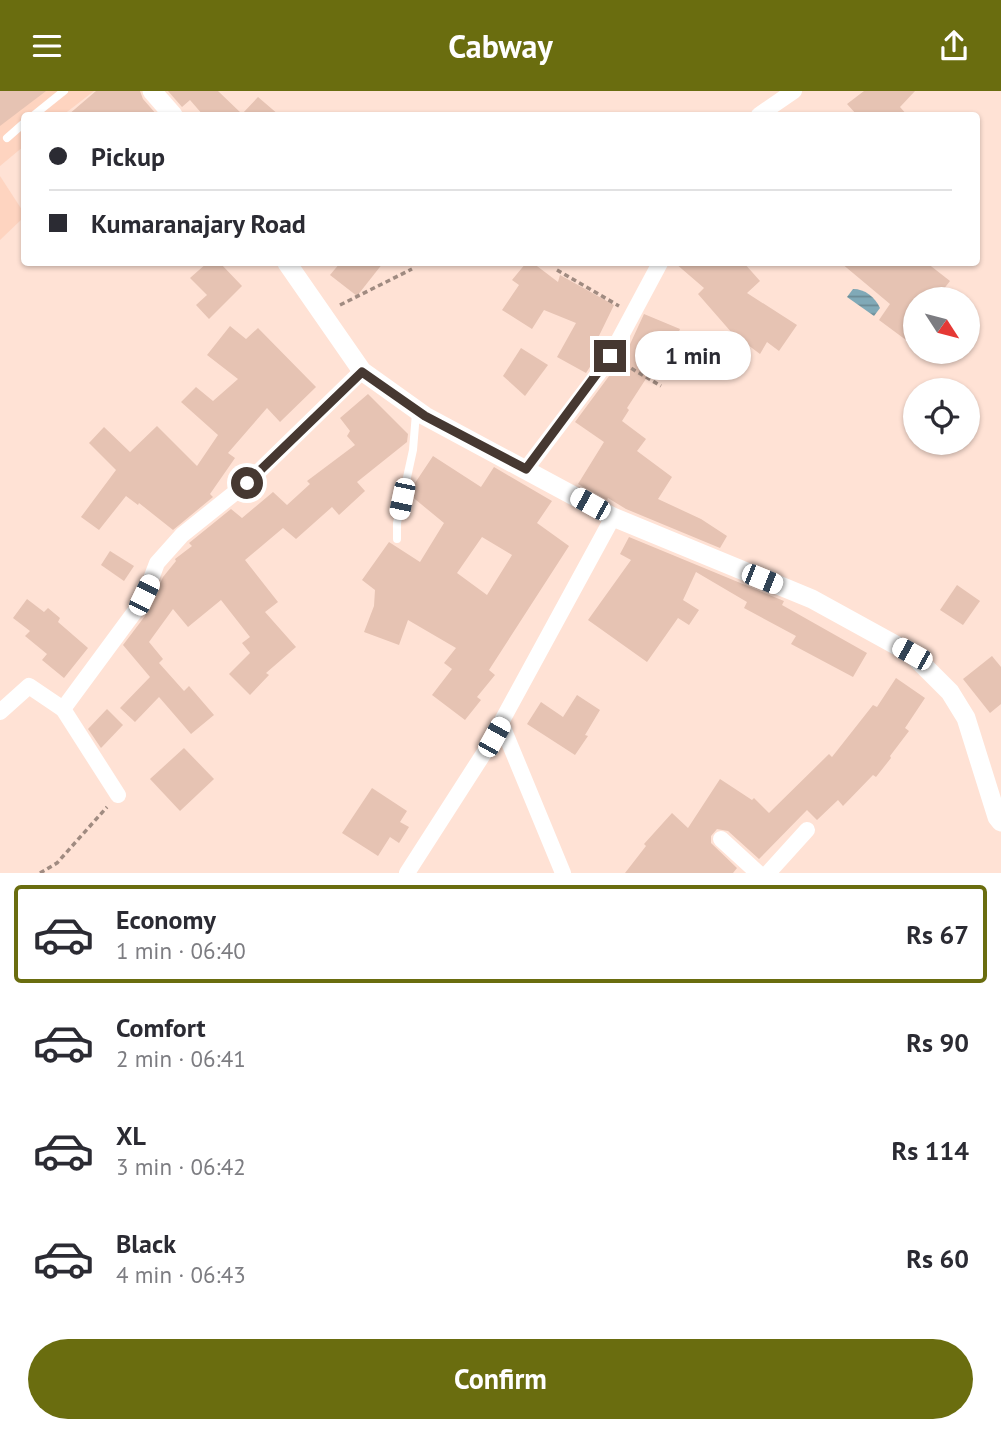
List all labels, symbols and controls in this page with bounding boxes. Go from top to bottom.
text: Cabway [448,25,553,67]
icon: menu [28,27,66,65]
icon: share [935,27,973,65]
text: Pickup [91,140,165,173]
text: Kumaranajary Road [91,207,306,240]
north arrow [903,287,980,364]
map controls [903,287,980,455]
callout: 1 min [634,331,750,381]
route end [594,340,626,372]
text: 1 min [665,341,721,370]
button: locate [903,378,980,455]
route start [231,467,263,499]
car [388,476,417,522]
car [567,485,614,523]
car [739,561,786,597]
car [126,572,163,618]
car [889,635,936,673]
car [475,714,514,760]
icon: car [32,903,95,966]
text: Economy [116,903,216,936]
text: Rs 67 [906,918,969,951]
text: 1 min · 06:40 [116,936,246,965]
icon: car [32,1011,95,1074]
text: Comfort [116,1011,206,1044]
text: Rs 90 [906,1026,969,1059]
text: 2 min · 06:41 [116,1044,246,1073]
icon: car [32,1119,95,1182]
text: XL [116,1119,146,1152]
text: Rs 114 [892,1134,969,1167]
text: 3 min · 06:42 [116,1152,246,1181]
icon: car [32,1227,95,1290]
text: Black [116,1227,176,1260]
text: Rs 60 [906,1242,969,1275]
text: 4 min · 06:43 [116,1260,246,1289]
button: Confirm [28,1339,973,1419]

